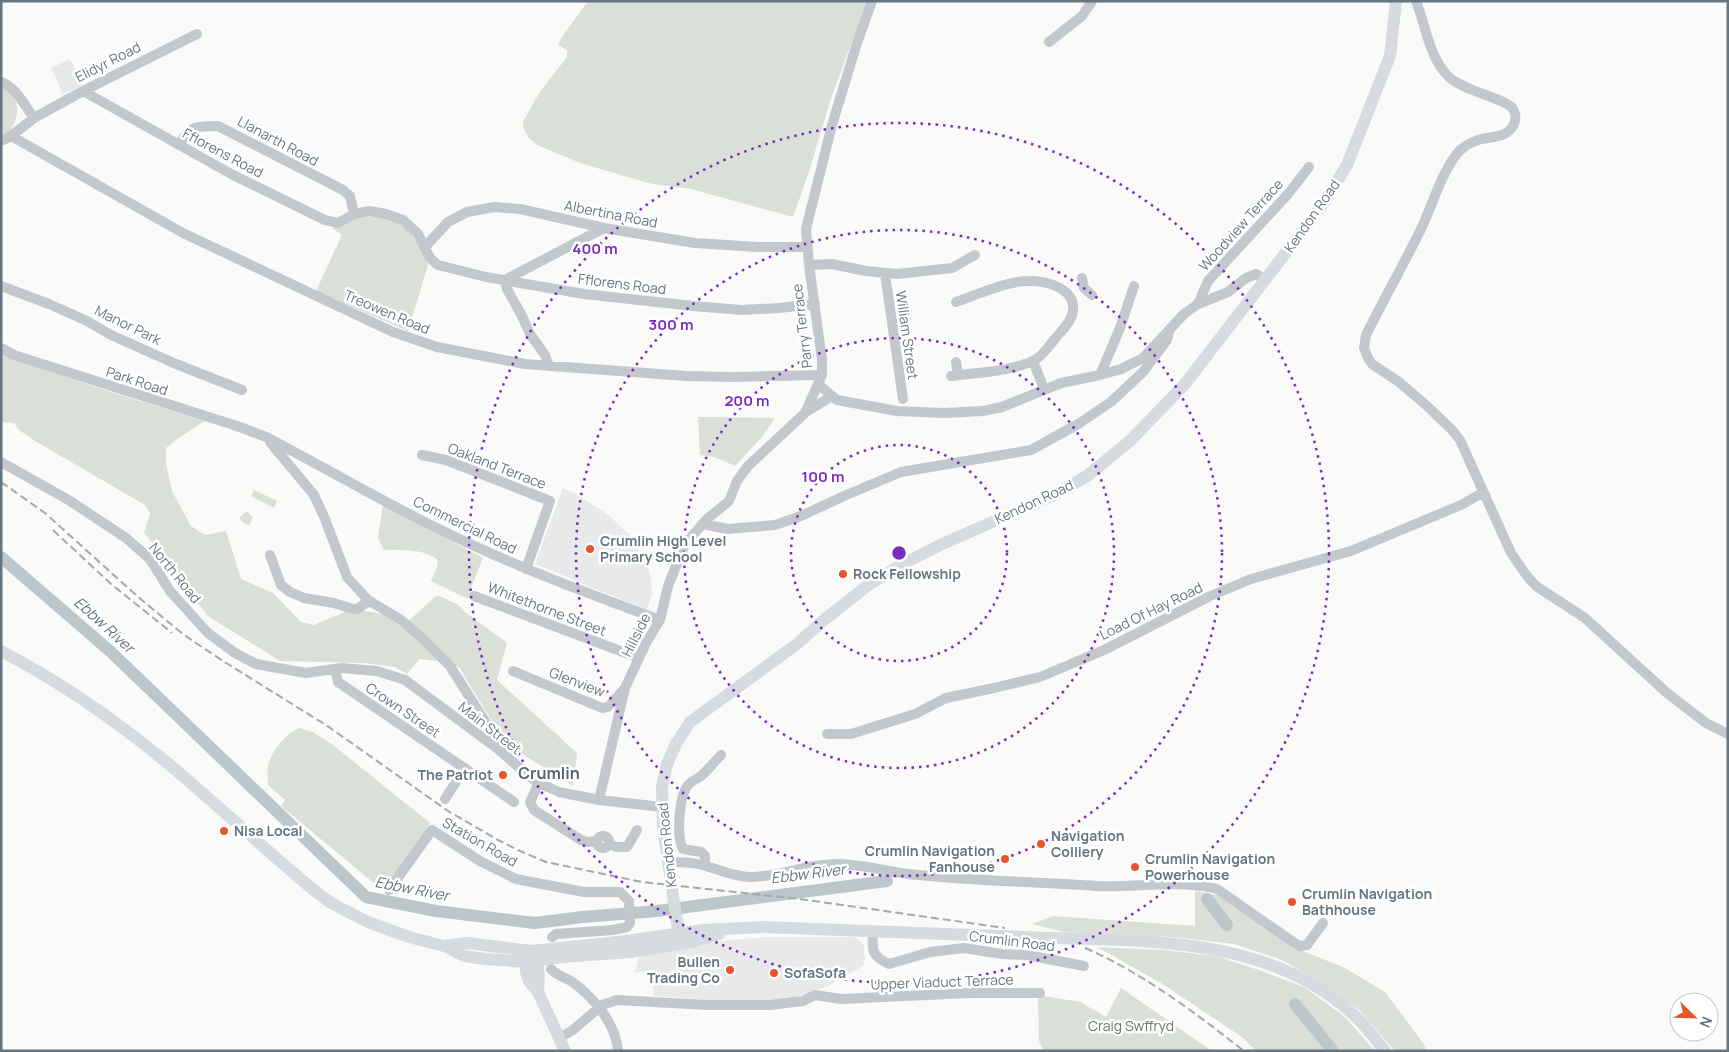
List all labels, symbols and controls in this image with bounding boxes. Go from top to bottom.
street label: Elidyr Road [72,37,144,86]
street label: Llanarth Road [234,111,322,170]
street label: Fflorens Road [180,123,267,182]
street label: Woodview Terrace [1194,175,1287,275]
street label: Kendon Road [1279,176,1344,256]
street label: Albertina Road [563,195,659,232]
text: 400 m [572,238,618,259]
street label: Fflorens Road [577,269,667,298]
street label: Parry Terrace [787,283,816,369]
street label: Treowen Road [341,285,433,338]
street label: William Street [892,289,923,381]
street label: Manor Park [92,300,166,349]
text: 300 m [649,314,693,335]
street label: Park Road [104,362,170,399]
text: 200 m [724,390,770,411]
street label: Oakland Terrace [445,438,549,493]
text: 100 m [802,466,844,487]
street label: Kendon Road [991,475,1076,528]
street label: Commercial Road [410,491,520,558]
place label: Crumlin High Level Primary School [600,531,726,566]
street label: North Road [145,538,206,607]
marker: Crumlin High Level Primary School [584,543,596,555]
centre of rings [890,544,908,562]
place label: Rock Fellowship [853,564,961,583]
marker: Rock Fellowship [837,568,849,580]
street label: Whitethorne Street [485,577,610,640]
street label: Load Of Hay Road [1096,577,1206,644]
water label: Ebbw River [69,592,141,659]
street label: Hillside [617,610,655,660]
street label: Glenview [546,662,608,701]
street label: Crown Street [362,678,445,742]
street label: Main Street [455,697,526,758]
district label: Crumlin [518,762,580,784]
place label: The Patriot [417,765,493,784]
marker: The Patriot [497,769,509,781]
street label: Kendon Road [653,802,680,888]
street label: Station Road [439,812,521,871]
place label: Nisa Local [234,821,302,840]
marker: Nisa Local [218,825,230,837]
place label: Navigation Colliery [1051,826,1125,861]
marker: Navigation Colliery [1035,838,1047,850]
place label: Crumlin Navigation Fanhouse [865,841,995,876]
place label: Crumlin Navigation Powerhouse [1145,849,1275,884]
marker: Crumlin Navigation Fanhouse [999,853,1011,865]
water label: Ebbw River [769,858,849,888]
marker: Crumlin Navigation Powerhouse [1129,861,1141,873]
water label: Ebbw River [373,871,453,906]
place label: Crumlin Navigation Bathhouse [1302,884,1432,919]
marker: Crumlin Navigation Bathhouse [1286,896,1298,908]
street label: Crumlin Road [968,926,1056,955]
place label: Bullen Trading Co [647,952,720,987]
place label: SofaSofa [784,963,846,982]
marker: Bullen Trading Co [724,964,736,976]
marker: SofaSofa [768,967,780,979]
street label: Upper Viaduct Terrace [870,970,1014,993]
north arrow [1669,992,1719,1042]
text: N [1696,1014,1717,1031]
park label: Craig Swffryd [1088,1016,1174,1035]

